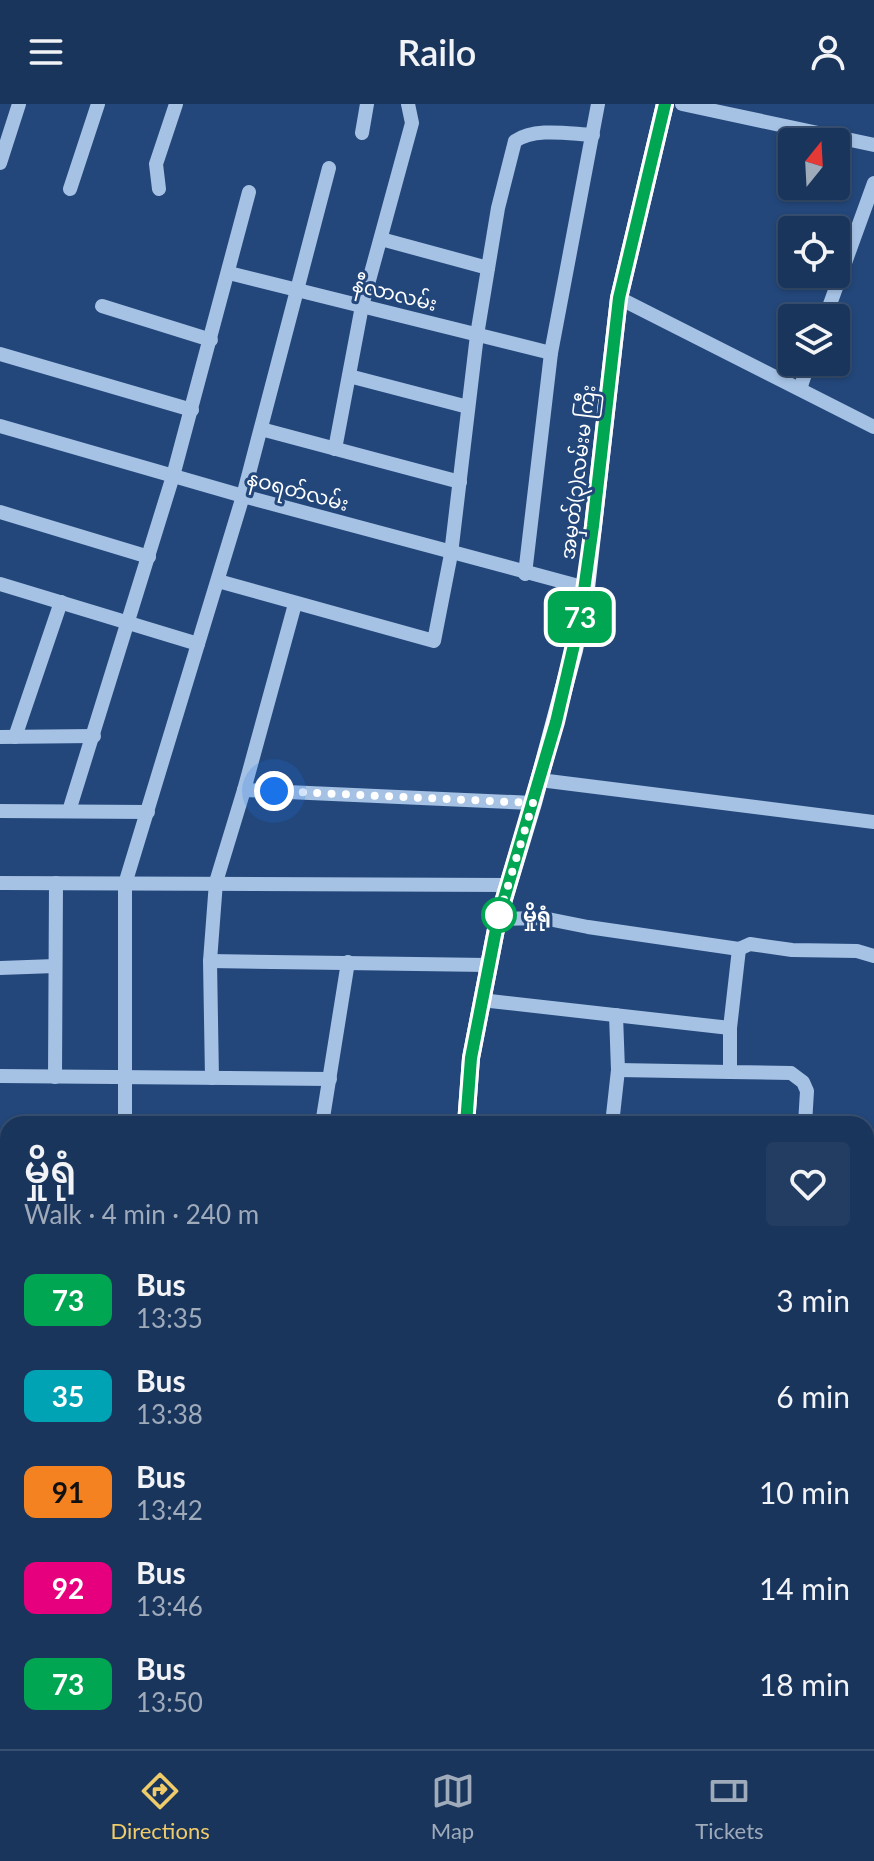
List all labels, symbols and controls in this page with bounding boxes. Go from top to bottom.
icon: menu [24,30,68,74]
text: Railo [398,30,476,74]
icon: person [806,30,850,74]
north arrow [778,128,850,200]
map controls [778,128,850,376]
button: locate [778,216,850,288]
street label: နီလာလမ်း [349,270,440,320]
button: layers [778,304,850,376]
street label: အမှတ်(၃)လမ်းမ ကြီး [553,383,606,561]
street label: နဝရတ်လမ်း [244,464,352,520]
line badge: 73 [544,591,616,643]
text: 73 [564,600,596,634]
your location [254,771,294,811]
marker: မှိုရုံ [482,898,516,932]
place label: မှိုရုံ [523,902,551,931]
button: heart [766,1142,850,1226]
text: မှိုရုံ [24,1145,76,1191]
text: Walk · 4 min · 240 m [24,1198,259,1230]
text: Bus [136,1266,186,1302]
text: 3 min [776,1282,850,1318]
text: 73 [52,1283,84,1317]
text: 13:35 [136,1302,203,1334]
text: Bus [136,1362,186,1398]
text: 6 min [776,1378,850,1414]
text: 35 [52,1379,84,1413]
text: 13:38 [136,1398,203,1430]
text: Bus [136,1458,186,1494]
text: 10 min [759,1474,850,1510]
text: 91 [52,1475,84,1509]
text: 13:42 [136,1494,203,1526]
text: Bus [136,1554,186,1590]
text: 14 min [759,1570,850,1606]
text: 92 [52,1571,84,1605]
text: 13:46 [136,1590,203,1622]
text: Bus [136,1650,186,1686]
text: 18 min [759,1666,850,1702]
text: 73 [52,1667,84,1701]
text: 13:50 [136,1686,203,1718]
tab: Directions [110,1769,210,1844]
tab: Map [431,1769,475,1844]
tab: Tickets [695,1769,764,1844]

